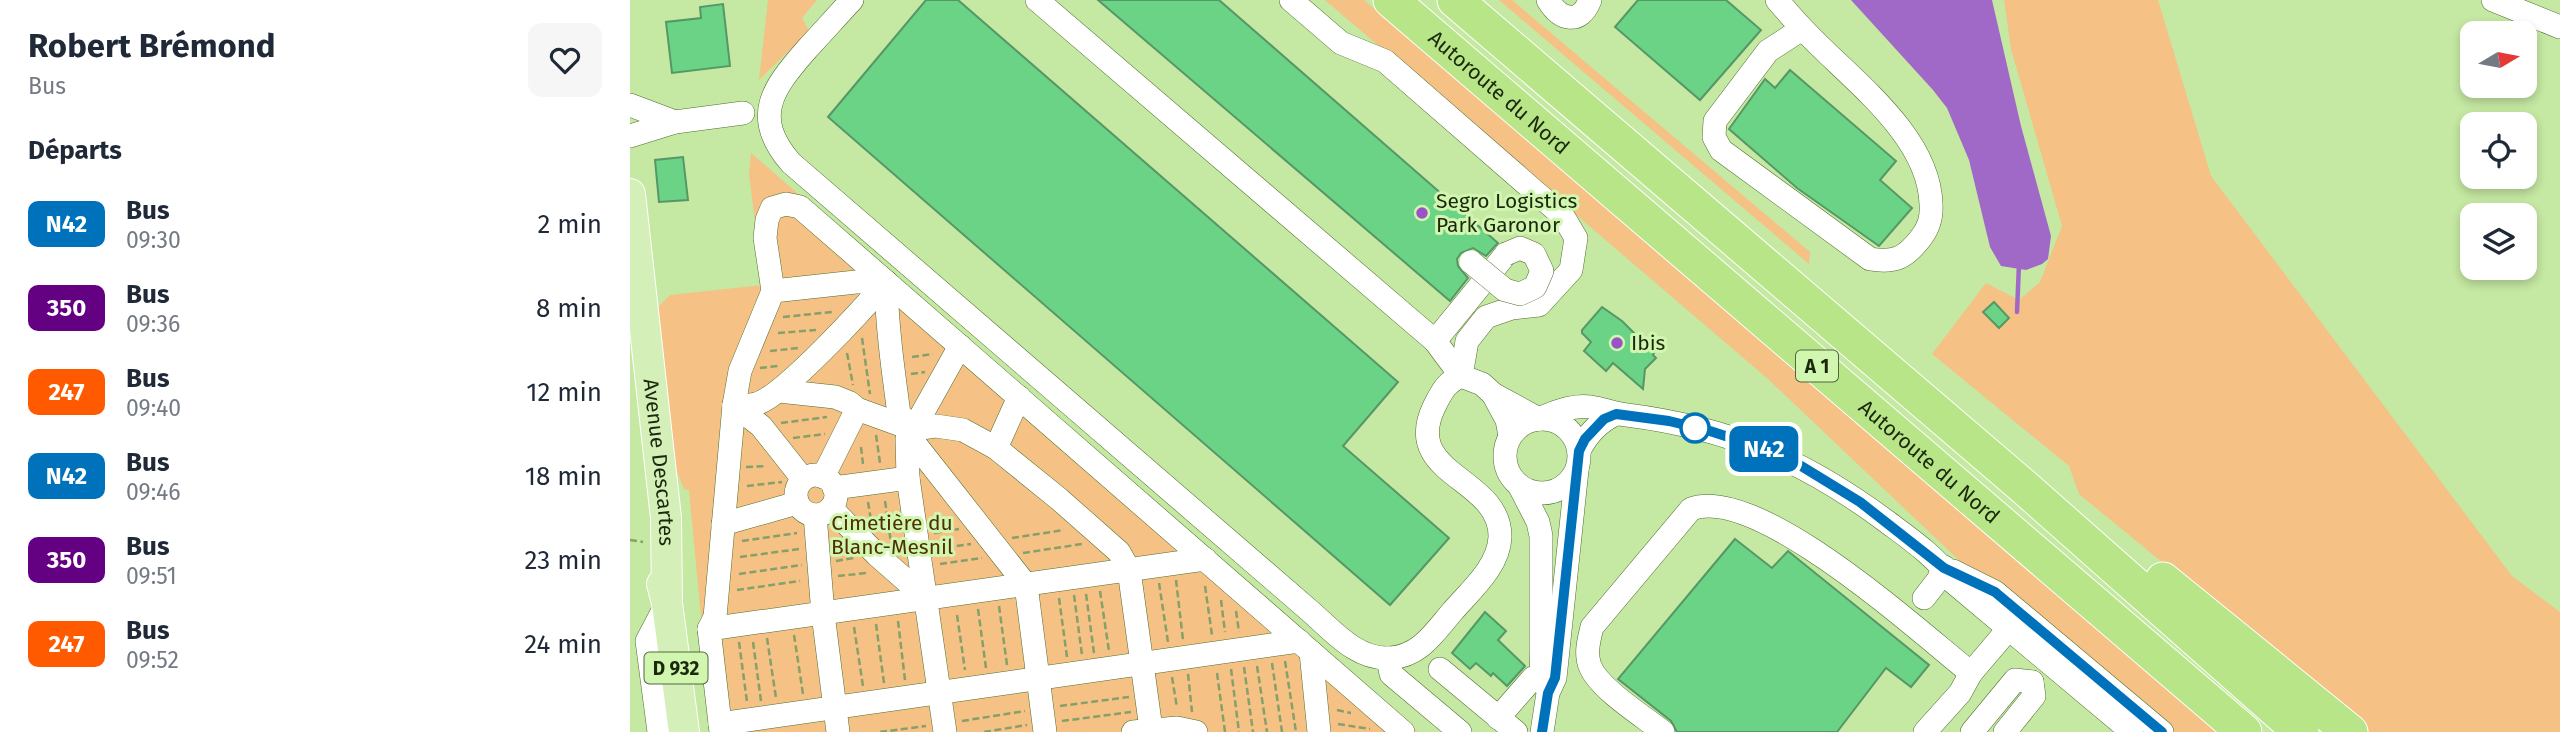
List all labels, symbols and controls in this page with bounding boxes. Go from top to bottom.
north arrow [2460,21,2538,98]
map controls [2460,21,2537,280]
button: heart [528,23,602,97]
street label: Autoroute du Nord [1423,25,1574,160]
text: Robert Brémond [28,26,276,66]
text: Bus [28,72,66,100]
button: locate [2460,112,2537,189]
text: Départs [28,135,122,166]
place label: Segro Logistics Park Garonor [1436,188,1578,238]
text: Bus [126,195,169,226]
button: layers [2460,203,2537,280]
marker: Segro Logistics Park Garonor [1414,205,1430,221]
text: 2 min [537,209,602,240]
text: N42 [46,210,87,238]
text: 09:30 [126,226,181,254]
text: Bus [126,279,169,310]
text: 8 min [536,293,602,324]
text: 350 [47,294,86,322]
text: 09:36 [126,310,180,338]
place label: Ibis [1631,330,1666,356]
marker: Ibis [1609,335,1625,351]
road number: A 1 [1796,350,1838,382]
text: Bus [126,363,169,394]
text: 12 min [526,377,602,408]
street label: Avenue Descartes [638,377,679,546]
text: 247 [49,378,84,406]
text: 09:40 [126,394,181,422]
street label: Autoroute du Nord [1853,394,2005,529]
unlabelled marker [1680,413,1710,443]
line badge: N42 [1724,426,1804,472]
text: N42 [1743,435,1785,463]
text: Bus [126,447,169,478]
text: 18 min [525,461,602,492]
text: N42 [46,462,87,490]
text: 09:46 [126,478,181,506]
park label: Cimetière du Blanc-Mesnil [831,510,953,560]
text: Bus [126,531,169,562]
text: 23 min [525,545,602,576]
text: 350 [47,546,86,574]
text: 09:51 [126,562,177,590]
text: Bus [126,615,169,646]
text: 24 min [524,629,602,660]
text: 247 [49,630,84,658]
text: 09:52 [126,646,179,674]
road number: D 932 [644,652,708,684]

